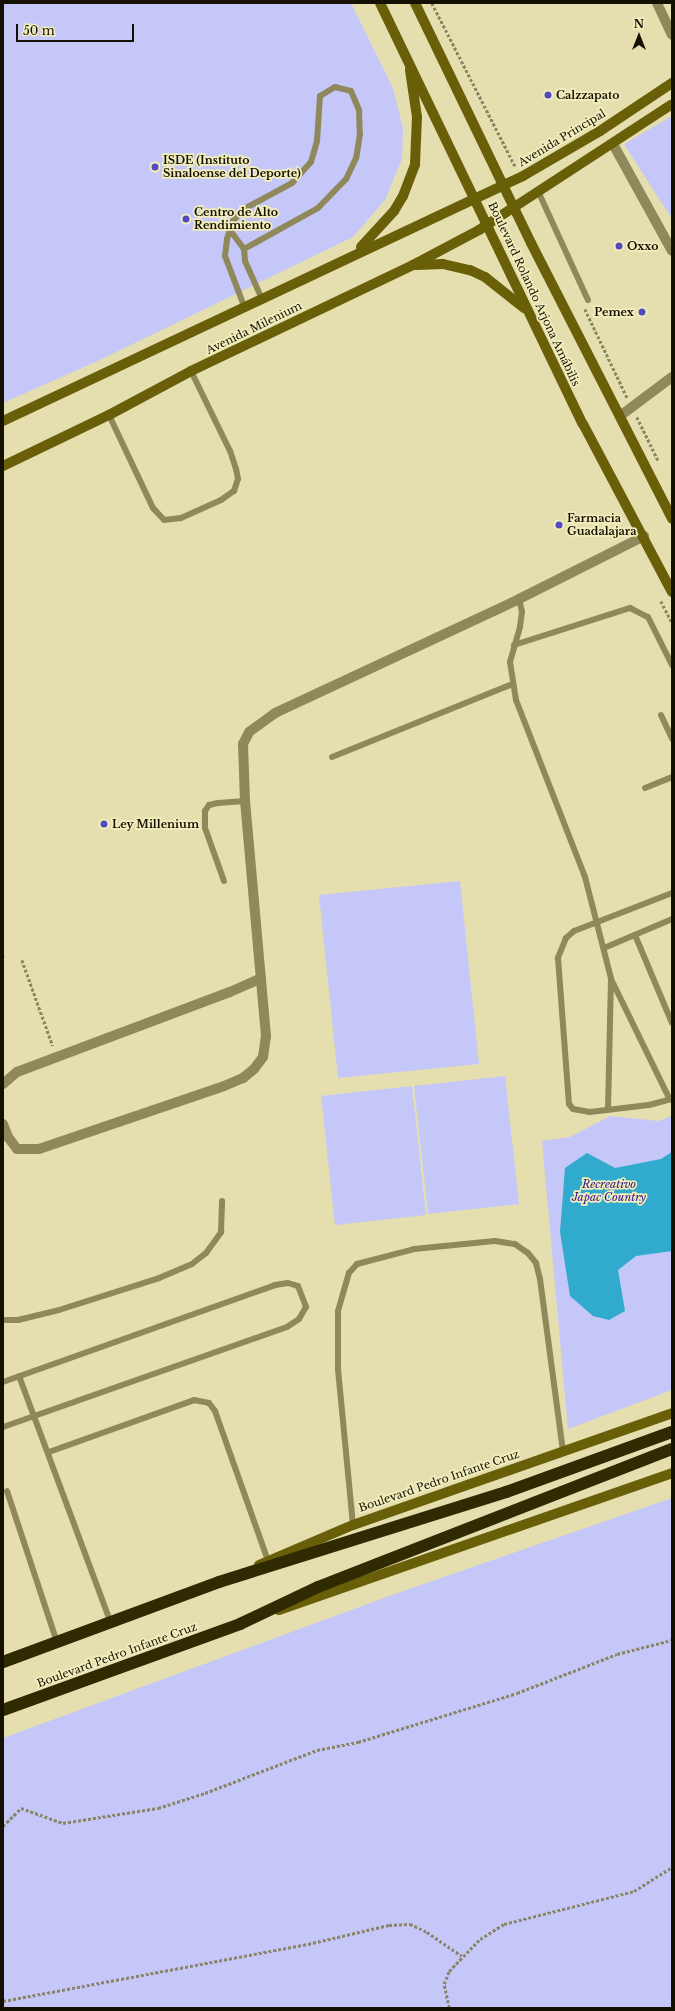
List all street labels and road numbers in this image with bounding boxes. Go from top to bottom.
street label: Avenida Principal [516,107,608,169]
street label: Boulevard Rolando Arjona Amábilis [485,199,583,389]
street label: Avenida Milenium [204,299,304,357]
street label: Boulevard Pedro Infante Cruz [357,1447,521,1515]
street label: Boulevard Pedro Infante Cruz [35,1620,199,1690]

